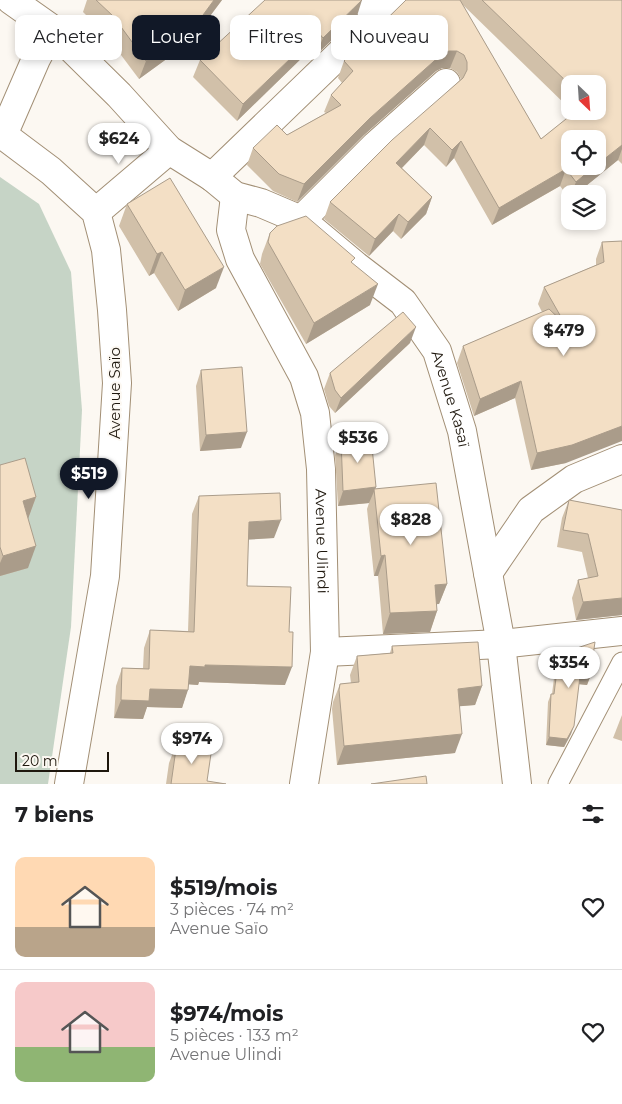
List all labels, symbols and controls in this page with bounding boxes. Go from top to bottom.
chip: Acheter [15,15,122,60]
chip: Louer [132,15,220,60]
chip: Filtres [230,15,321,60]
chip: Nouveau [331,15,448,60]
north arrow [561,75,606,120]
map controls [561,75,606,230]
pin: $624 [89,122,149,165]
text: $624 [99,129,139,148]
button: locate [561,130,606,175]
button: layers [561,185,606,230]
pin: $479 [534,314,594,357]
text: $479 [544,321,584,340]
street label: Avenue Saïo [105,347,124,439]
street label: Avenue Kasaï [428,348,474,449]
pin: $536 [328,422,388,464]
text: $536 [338,428,378,447]
pin: $519 [59,458,119,500]
text: $519 [71,464,107,483]
street label: Avenue Ulindi [312,489,333,594]
pin: $828 [381,504,441,546]
text: $828 [391,510,431,529]
pin: $354 [539,646,599,689]
text: $354 [549,653,589,672]
pin: $974 [162,722,222,765]
text: $974 [172,729,212,748]
scale bar [15,749,109,772]
text: 20 m [22,752,58,770]
icon: filters [579,800,607,828]
text: 7 biens [15,802,94,827]
text: $519/mois [170,875,277,900]
icon: home [55,877,115,937]
icon: heart [579,893,607,921]
text: 3 pièces · 74 m² [170,900,294,919]
text: Avenue Saïo [170,919,268,938]
text: $974/mois [170,1001,283,1026]
icon: home [55,1002,115,1062]
icon: heart [579,1018,607,1046]
text: 5 pièces · 133 m² [170,1026,299,1045]
text: Avenue Ulindi [170,1045,282,1064]

